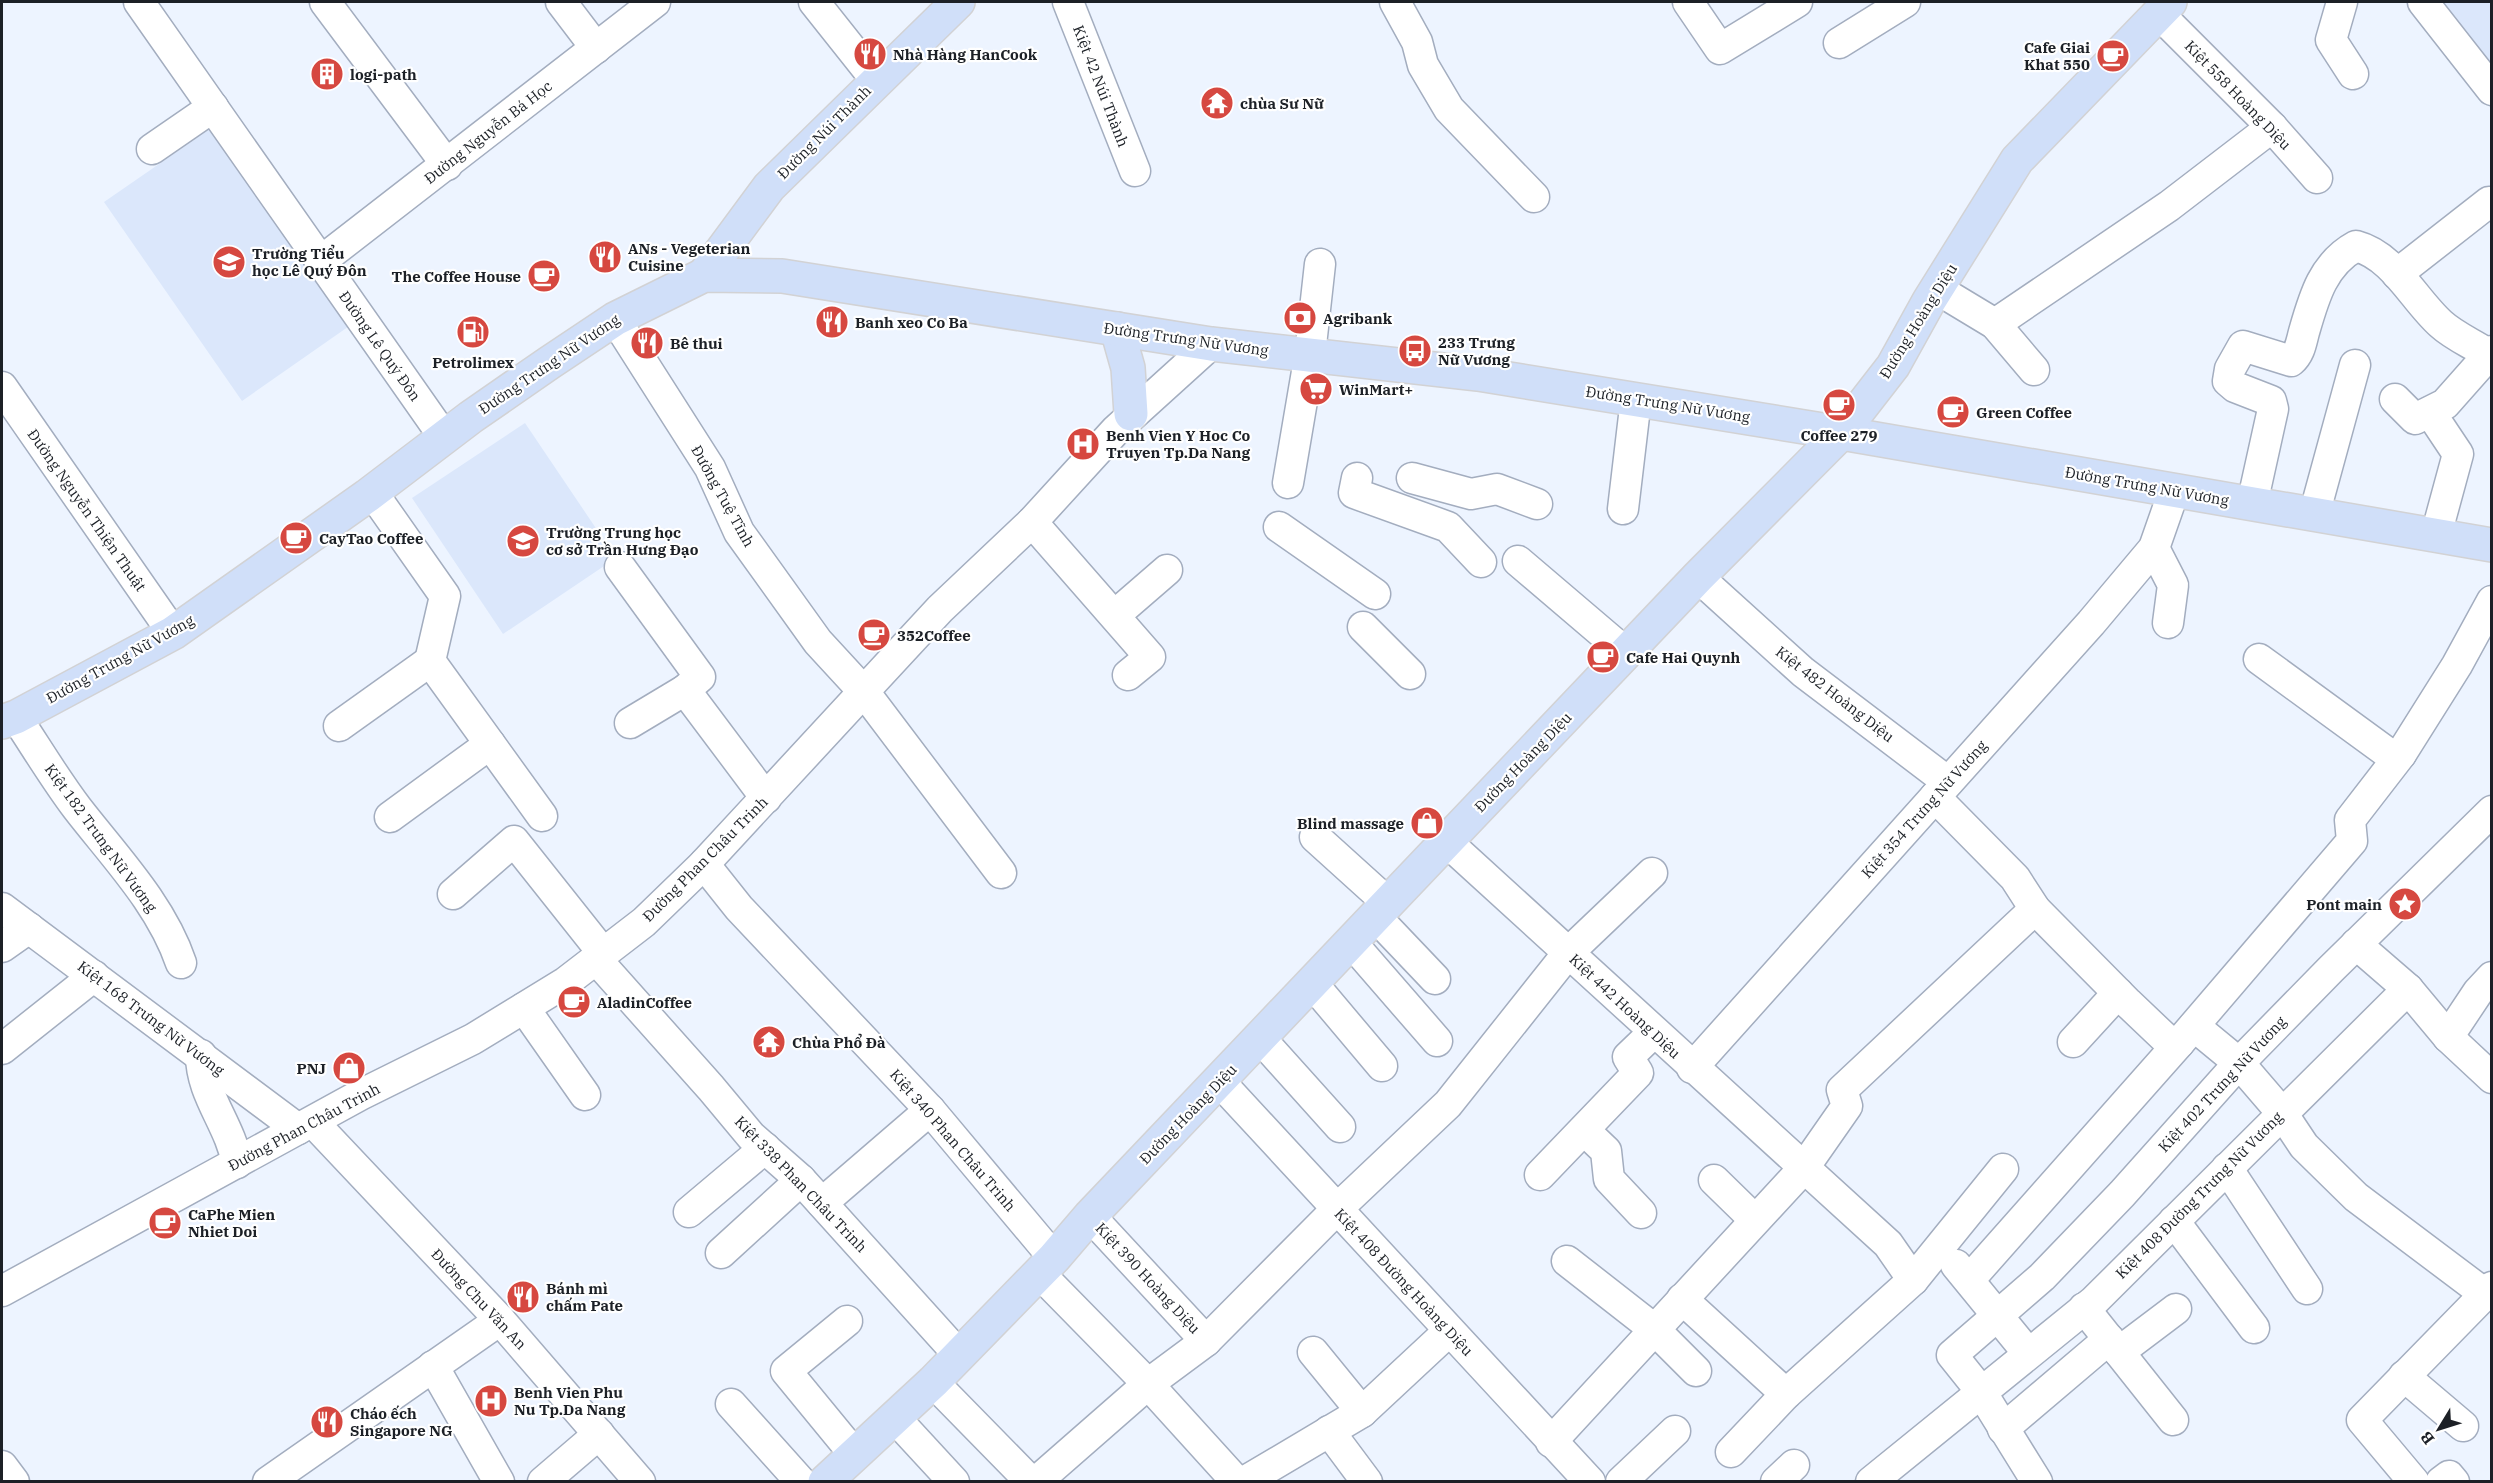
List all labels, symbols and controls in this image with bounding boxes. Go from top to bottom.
street label: Kiệt 42 Núi Thành [1069,22,1133,150]
restaurant icon: Nhà Hàng HanCook [852,36,888,72]
street label: Kiệt 558 Hoàng Diệu [2181,36,2295,154]
place label: Cafe Giai Khat 550 [2024,38,2090,74]
cafe icon: Cafe Giai Khat 550 [2095,38,2131,74]
place label: Nhà Hàng HanCook [893,45,1038,64]
building icon: logi-path [309,56,345,92]
place label: logi-path [350,65,417,84]
street label: Đường Nguyễn Bá Học [420,76,556,188]
street label: Đường Núi Thành [773,81,875,183]
temple icon: chùa Sư Nữ [1199,85,1235,121]
place label: chùa Sư Nữ [1240,94,1324,113]
restaurant icon: ANs - Vegeterian Cuisine [587,239,623,275]
place label: ANs - Vegeterian Cuisine [628,239,751,275]
school or university icon: Trường Tiểu học Lê Quý Đôn [211,244,247,280]
place label: Trường Tiểu học Lê Quý Đôn [252,244,367,280]
cafe icon: The Coffee House [526,258,562,294]
street label: Đường Hoàng Diệu [1875,260,1961,382]
place label: The Coffee House [392,267,521,286]
street label: Đường Lê Quý Đôn [335,287,425,405]
bank icon: Agribank [1282,300,1318,336]
restaurant icon: Banh xeo Co Ba [814,304,850,340]
place label: Agribank [1323,309,1393,328]
street label: Đường Trưng Nữ Vương [475,310,623,418]
place label: Banh xeo Co Ba [855,313,968,332]
fuel station icon: Petrolimex [455,314,491,350]
street label: Đường Trưng Nữ Vương [1102,318,1270,360]
restaurant icon: Bê thui [629,325,665,361]
bus stop icon: 233 Trưng Nữ Vương [1397,333,1433,369]
place label: 233 Trưng Nữ Vương [1438,333,1515,369]
place label: Bê thui [670,334,723,353]
place label: Petrolimex [432,353,514,372]
supermarket icon: WinMart+ [1298,371,1334,407]
place label: WinMart+ [1339,380,1413,399]
street label: Đường Trưng Nữ Vương [1584,382,1752,426]
cafe icon: Coffee 279 [1821,387,1857,423]
cafe icon: Green Coffee [1935,394,1971,430]
place label: Green Coffee [1976,403,2072,422]
street label: Đường Nguyễn Thiện Thuật [24,425,150,595]
hospital icon: Benh Vien Y Hoc Co Truyen Tp.Da Nang [1065,426,1101,462]
place label: Benh Vien Y Hoc Co Truyen Tp.Da Nang [1106,426,1250,462]
place label: Coffee 279 [1800,426,1878,445]
street label: Đường Tuệ Tĩnh [687,442,759,550]
street label: Đường Trưng Nữ Vương [2064,462,2230,510]
cafe icon: CayTao Coffee [278,520,314,556]
school or university icon: Trường Trung học cơ sở Trần Hưng Đạo [505,523,541,559]
place label: Trường Trung học cơ sở Trần Hưng Đạo [546,523,699,559]
place label: CayTao Coffee [319,529,423,548]
street label: Đường Trưng Nữ Vương [43,610,197,708]
cafe icon: 352Coffee [856,617,892,653]
place label: 352Coffee [897,626,971,645]
cafe icon: Cafe Hai Quynh [1585,639,1621,675]
street label: Kiệt 482 Hoàng Diệu [1772,642,1898,746]
place label: Cafe Hai Quynh [1626,648,1741,667]
street label: Đường Hoàng Diệu [1470,708,1576,816]
street label: Kiệt 354 Trưng Nữ Vương [1857,736,1991,882]
street label: Kiệt 182 Trưng Nữ Vương [41,760,161,916]
street label: Đường Phan Châu Trinh [638,792,772,926]
shop icon: Blind massage [1409,805,1445,841]
place label: Blind massage [1297,814,1404,833]
place icon: Pont main [2387,886,2423,922]
place label: Pont main [2306,895,2382,914]
street label: Kiệt 442 Hoàng Diệu [1565,950,1685,1062]
street label: Kiệt 168 Trưng Nữ Vương [74,956,228,1080]
cafe icon: AladinCoffee [556,984,592,1020]
place label: AladinCoffee [597,993,692,1012]
street label: Kiệt 402 Trưng Nữ Vương [2154,1012,2290,1156]
temple icon: Chùa Phổ Đà [751,1024,787,1060]
place label: Chùa Phổ Đà [792,1033,886,1052]
shop icon: PNJ [331,1050,367,1086]
place label: PNJ [296,1059,326,1078]
street label: Đường Hoàng Diệu [1135,1060,1241,1168]
street label: Kiệt 340 Phan Châu Trinh [886,1065,1020,1215]
street label: Đường Phan Châu Trinh [225,1079,383,1175]
street label: Kiệt 408 Đường Trưng Nữ Vương [2111,1107,2287,1283]
street label: Kiệt 338 Phan Châu Trinh [731,1112,871,1256]
street label: Kiệt 408 Đường Hoàng Diệu [1331,1204,1477,1360]
cafe icon: CaPhe Mien Nhiet Doi [147,1205,183,1241]
place label: CaPhe Mien Nhiet Doi [188,1205,275,1241]
street label: Kiệt 390 Hoàng Diệu [1092,1218,1204,1338]
street label: Đường Chu Văn An [427,1244,531,1354]
restaurant icon: Bánh mì chấm Pate [505,1279,541,1315]
place label: Bánh mì chấm Pate [546,1279,623,1315]
hospital icon: Benh Vien Phu Nu Tp.Da Nang [473,1383,509,1419]
place label: Benh Vien Phu Nu Tp.Da Nang [514,1383,626,1419]
north arrow [2409,1399,2469,1459]
restaurant icon: Cháo ếch Singapore NG [309,1404,345,1440]
place label: Cháo ếch Singapore NG [350,1404,453,1440]
text: B [2416,1428,2439,1449]

